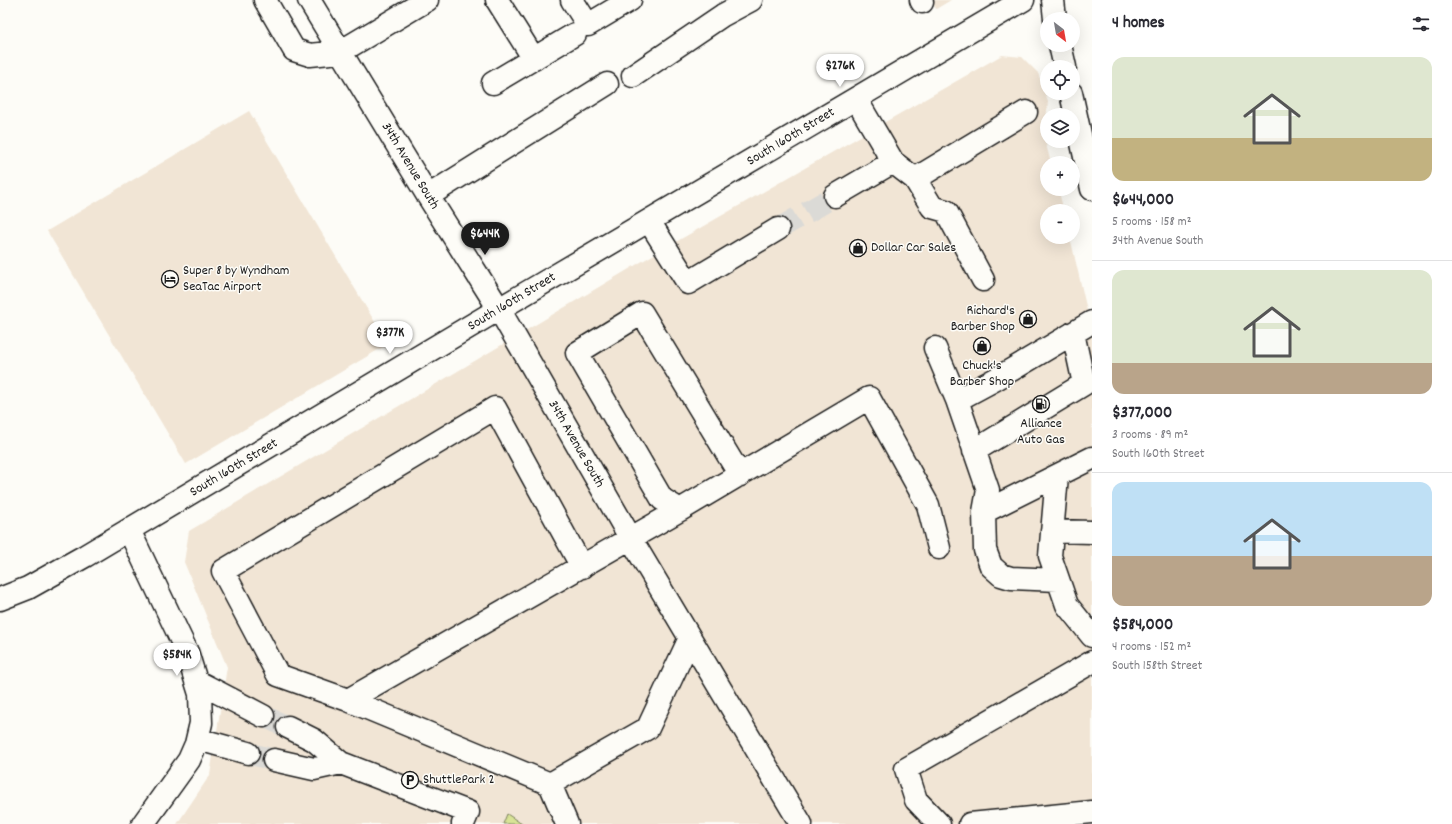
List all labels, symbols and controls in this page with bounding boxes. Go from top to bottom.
north arrow [1040,12,1080,52]
map controls [1040,12,1080,244]
text: 4 homes [1112,12,1165,36]
icon: filters [1410,13,1432,35]
pin: $276K [812,54,868,88]
text: $276K [825,57,855,76]
button: locate [1040,60,1080,100]
icon: home [1236,83,1308,155]
street label: South 160th Street [743,103,839,171]
button: layers [1040,108,1080,148]
street label: 34th Avenue South [376,119,444,213]
button: + [1040,156,1080,196]
text: $644,000 [1112,189,1174,213]
button: − [1040,204,1080,244]
text: 5 rooms · 158 m² [1112,213,1191,232]
pin: $644K [457,222,513,256]
text: $644K [470,225,500,244]
text: 34th Avenue South [1112,232,1203,251]
shop icon: Dollar Car Sales [848,238,868,258]
place label: Dollar Car Sales [871,238,956,258]
place label: Super 8 by Wyndham SeaTac Airport [183,261,289,297]
street label: South 160th Street [464,268,560,336]
hotel icon: Super 8 by Wyndham SeaTac Airport [160,269,180,289]
icon: home [1236,296,1308,368]
place label: Richard's Barber Shop [951,301,1015,337]
shop icon: Richard's Barber Shop [1018,309,1038,329]
pin: $377K [362,321,418,355]
text: $377K [376,324,404,343]
shop icon: Chuck's Barber Shop [972,336,992,356]
place label: Chuck's Barber Shop [950,356,1014,392]
fuel station icon: Alliance Auto Gas [1031,394,1051,414]
street label: 34th Avenue South [543,396,609,492]
text: $377,000 [1112,402,1172,426]
place label: Alliance Auto Gas [1017,414,1065,450]
text: 3 rooms · 89 m² [1112,426,1188,445]
street label: South 160th Street [186,434,282,502]
text: South 160th Street [1112,445,1204,464]
icon: home [1236,508,1308,580]
text: $584,000 [1112,614,1173,638]
text: 4 rooms · 152 m² [1112,638,1191,657]
pin: $584K [149,643,205,677]
text: $584K [162,646,192,665]
text: South 158th Street [1112,657,1202,676]
parking icon: ShuttlePark 2 [400,770,420,790]
place label: ShuttlePark 2 [423,770,495,790]

